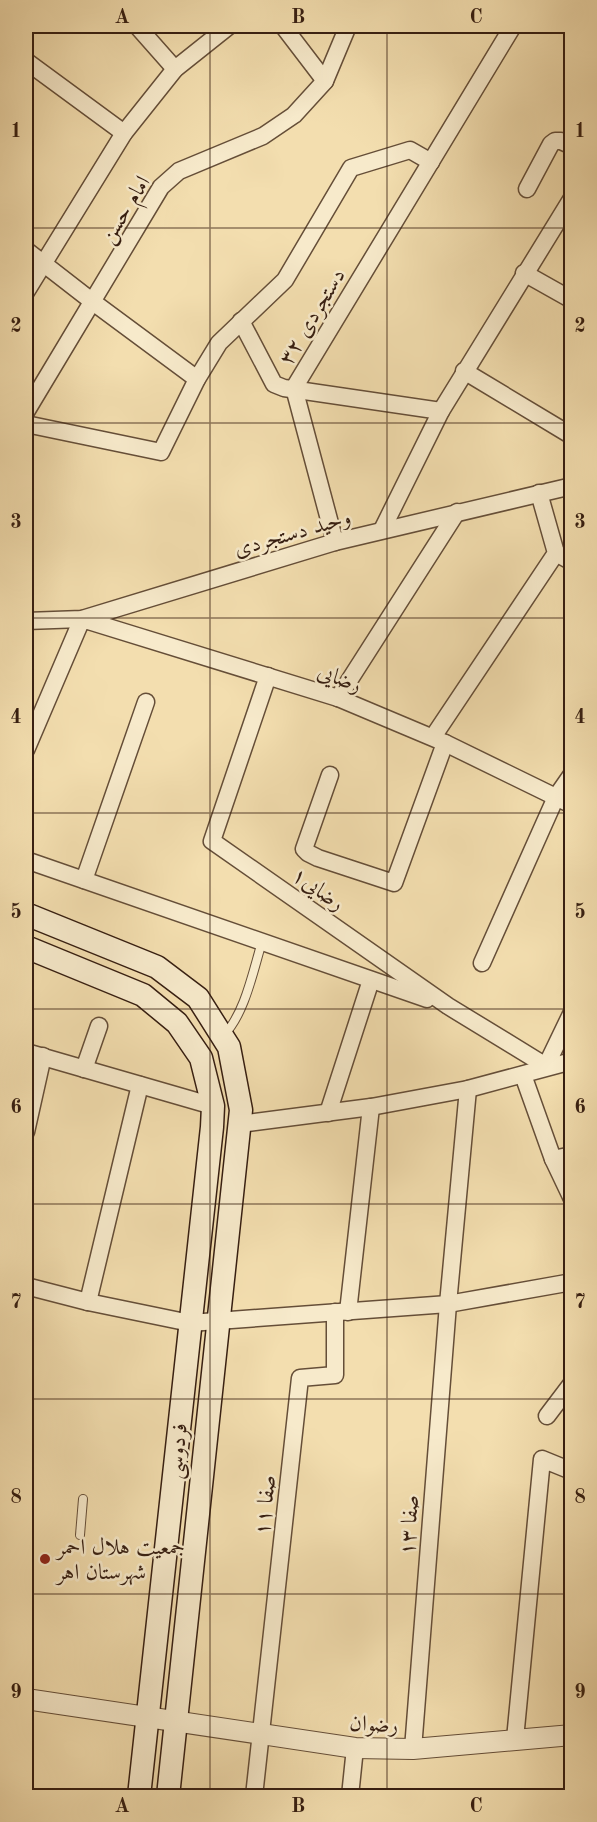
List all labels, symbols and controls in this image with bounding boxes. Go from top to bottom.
text: A [114,8,130,28]
text: B [291,8,305,28]
text: C [469,8,483,28]
text: 1 [10,122,22,142]
text: 1 [574,122,586,142]
street label: امام حسن [97,172,161,251]
street label: دستجردی ۳۲ [276,265,352,370]
text: 2 [10,317,22,337]
text: 2 [574,317,586,337]
street label: وحید دستجردی [232,507,354,563]
text: 3 [10,513,22,533]
text: 3 [574,513,586,533]
street label: رضایی [313,661,364,700]
text: 4 [10,708,22,728]
text: 4 [574,708,586,728]
street label: رضایی۱ [286,864,348,918]
text: 5 [10,902,22,923]
text: 5 [574,902,586,923]
text: 6 [10,1098,22,1118]
text: 6 [574,1098,586,1118]
text: 7 [10,1293,22,1313]
text: 7 [574,1293,586,1313]
street label: فردوسی [164,1422,195,1481]
street label: صفا ۱۱ [252,1474,280,1537]
text: 8 [10,1488,22,1508]
text: 8 [574,1488,586,1508]
street label: صفا ۱۳ [397,1494,423,1556]
place label: جمعیت هلال احمر شهرستان اهر [55,1537,185,1586]
marker: جمعیت هلال احمر شهرستان اهر [38,1552,52,1566]
text: 9 [10,1683,22,1703]
text: 9 [574,1683,586,1703]
street label: رضوان [349,1713,399,1738]
text: A [114,1797,130,1817]
text: B [291,1797,305,1817]
text: C [469,1797,483,1817]

